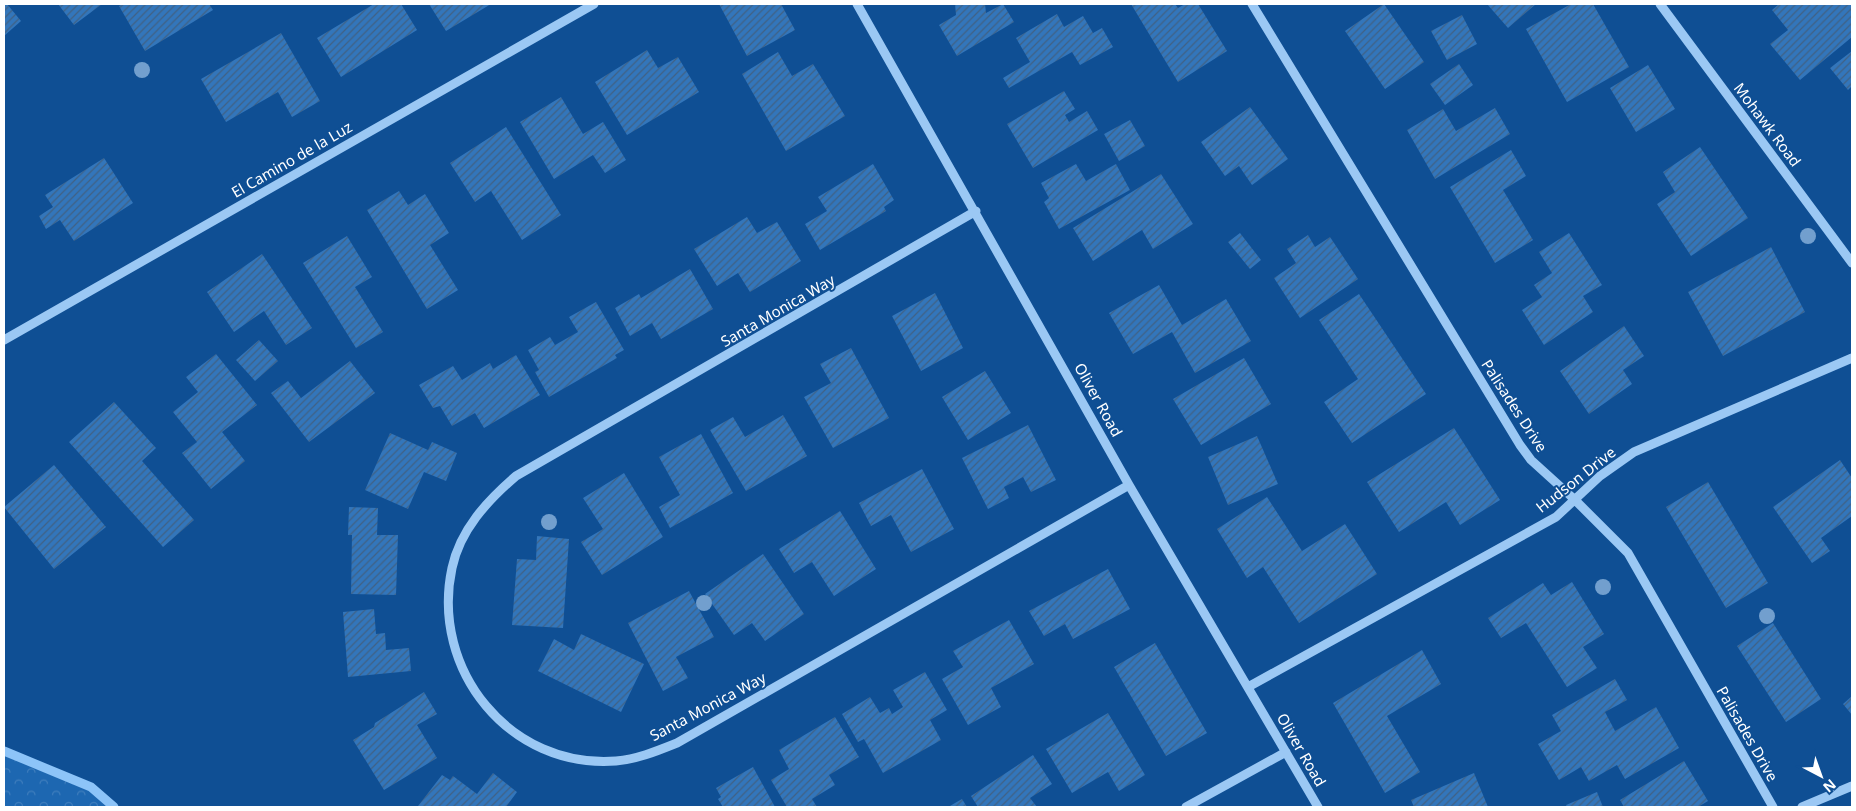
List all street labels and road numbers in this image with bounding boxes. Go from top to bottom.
street label: Mohawk Road [1730,78,1806,170]
street label: El Camino de la Luz [228,116,355,202]
street label: Santa Monica Way [717,269,839,351]
street label: Palisades Drive [1477,355,1552,456]
street label: Oliver Road [1070,359,1127,440]
street label: Hudson Drive [1531,442,1619,517]
street label: Santa Monica Way [646,667,769,745]
street label: Palisades Drive [1713,682,1783,785]
street label: Oliver Road [1273,709,1331,790]

